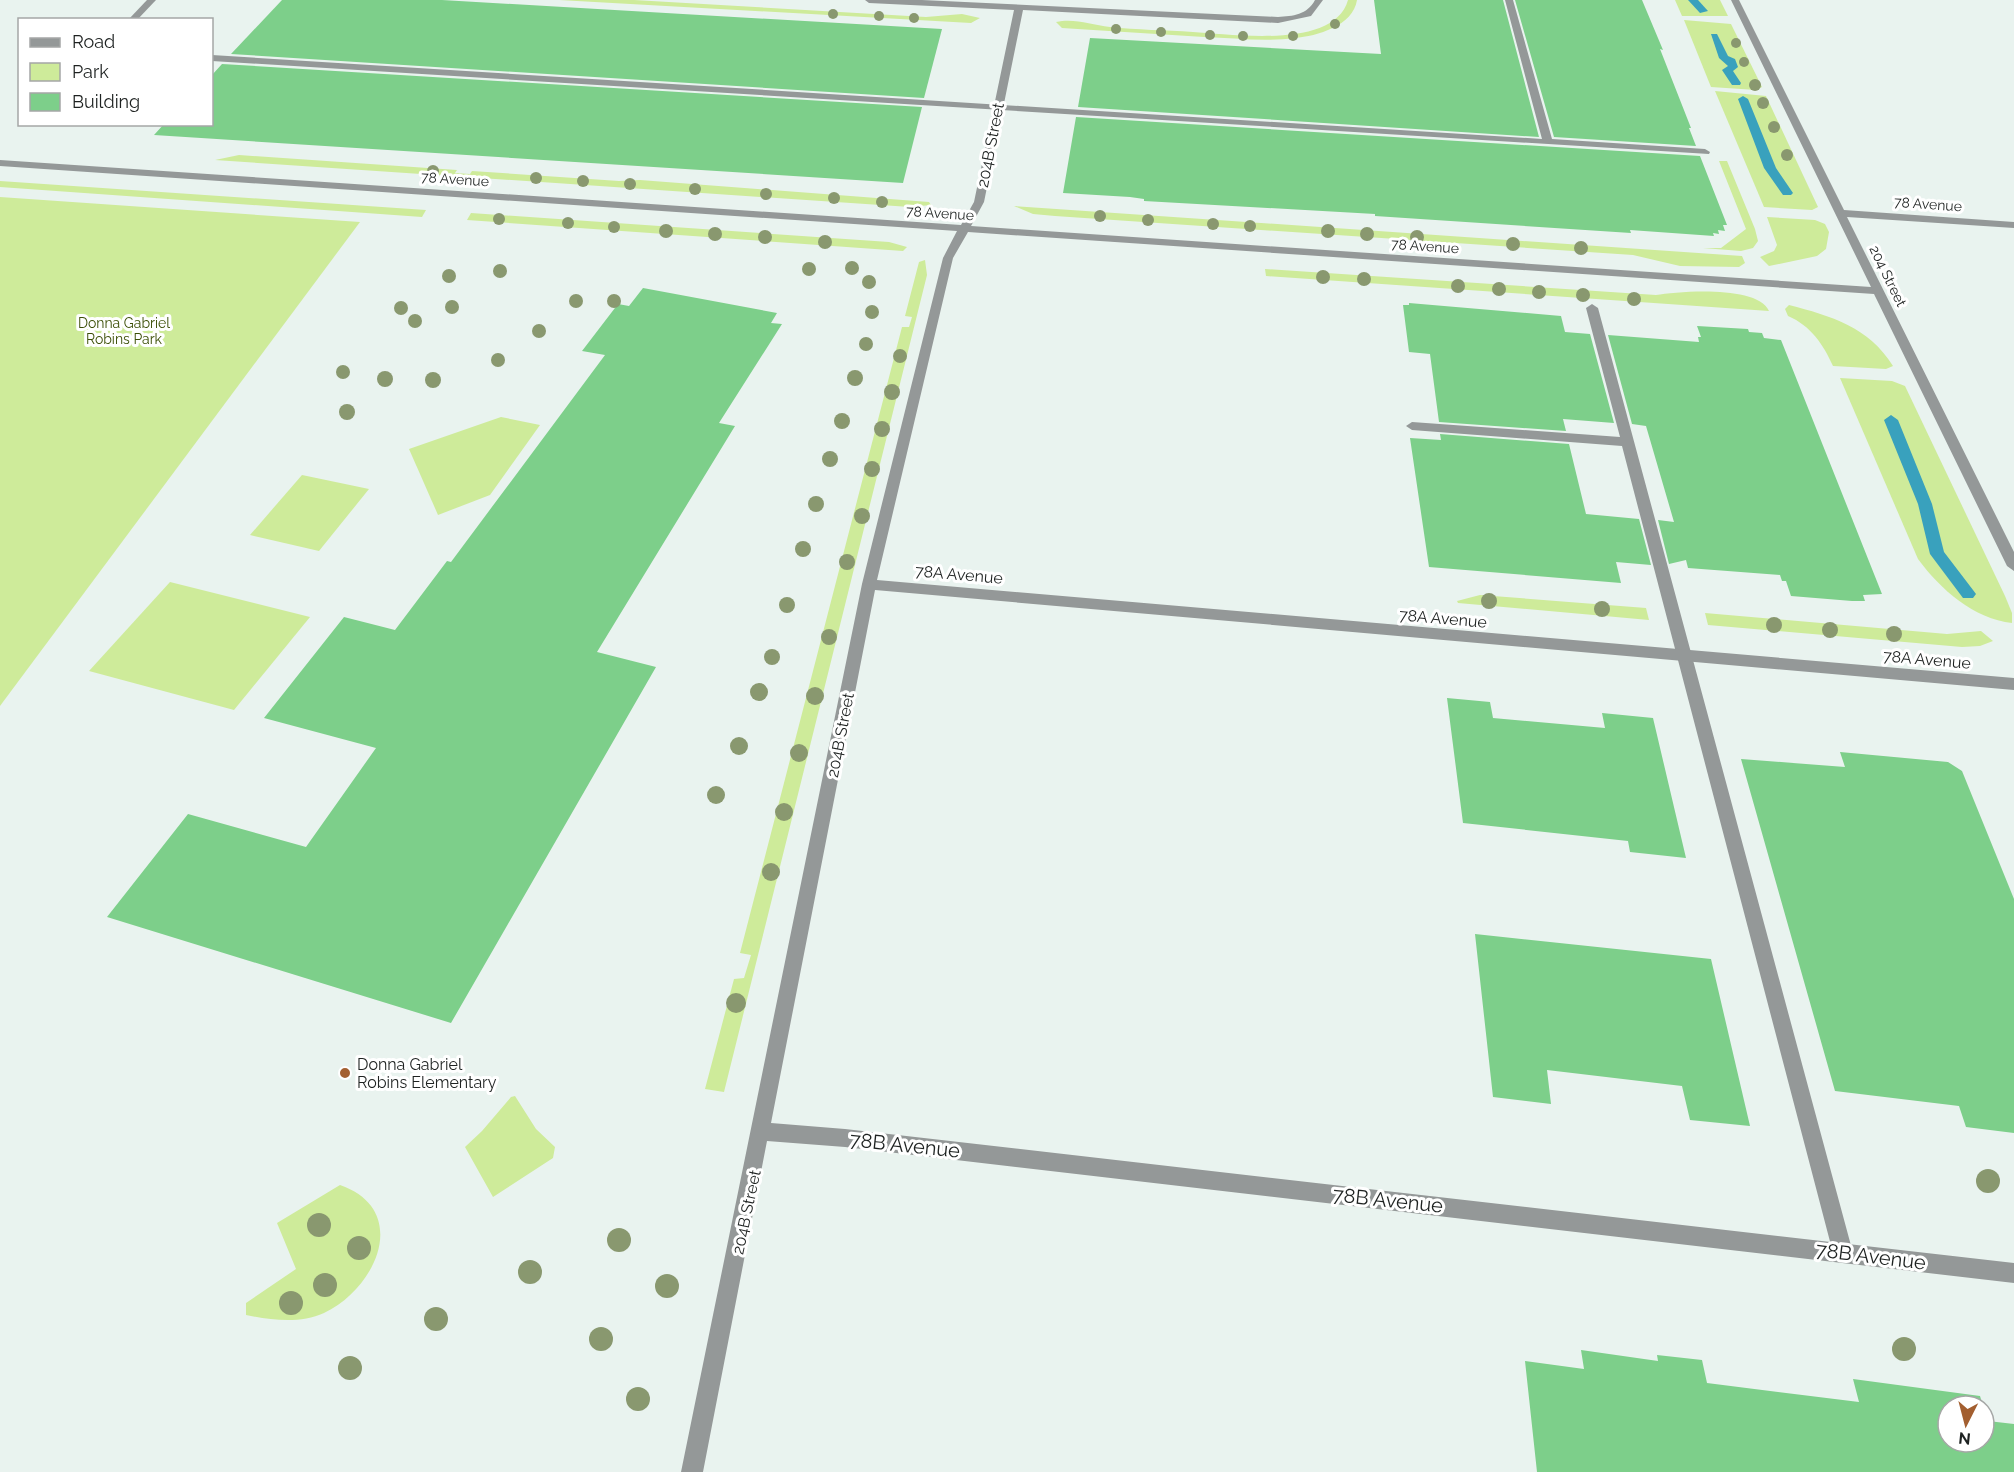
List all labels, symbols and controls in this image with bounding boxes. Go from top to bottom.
legend [18,18,213,126]
text: Road [72,31,115,52]
text: Park [72,61,109,82]
text: Building [72,91,140,112]
street label: 204B Street [973,100,1008,189]
street label: 78 Avenue [420,169,490,189]
street label: 78 Avenue [1893,194,1963,214]
street label: 78 Avenue [905,203,975,223]
street label: 78 Avenue [1390,236,1460,256]
street label: 204 Street [1866,243,1910,309]
park label: Donna Gabriel Robins Park [78,315,170,347]
street label: 78A Avenue [914,561,1004,588]
street label: 78A Avenue [1398,605,1488,632]
street label: 78A Avenue [1882,646,1972,673]
street label: 204B Street [823,690,858,779]
place label: Donna Gabriel Robins Elementary [357,1055,497,1092]
marker: Donna Gabriel Robins Elementary [338,1066,352,1080]
street label: 78B Avenue [849,1127,961,1163]
street label: 204B Street [728,1167,765,1256]
street label: 78B Avenue [1332,1182,1444,1218]
street label: 78B Avenue [1815,1237,1928,1275]
north arrow [1936,1394,1996,1454]
text: N [1957,1428,1972,1449]

